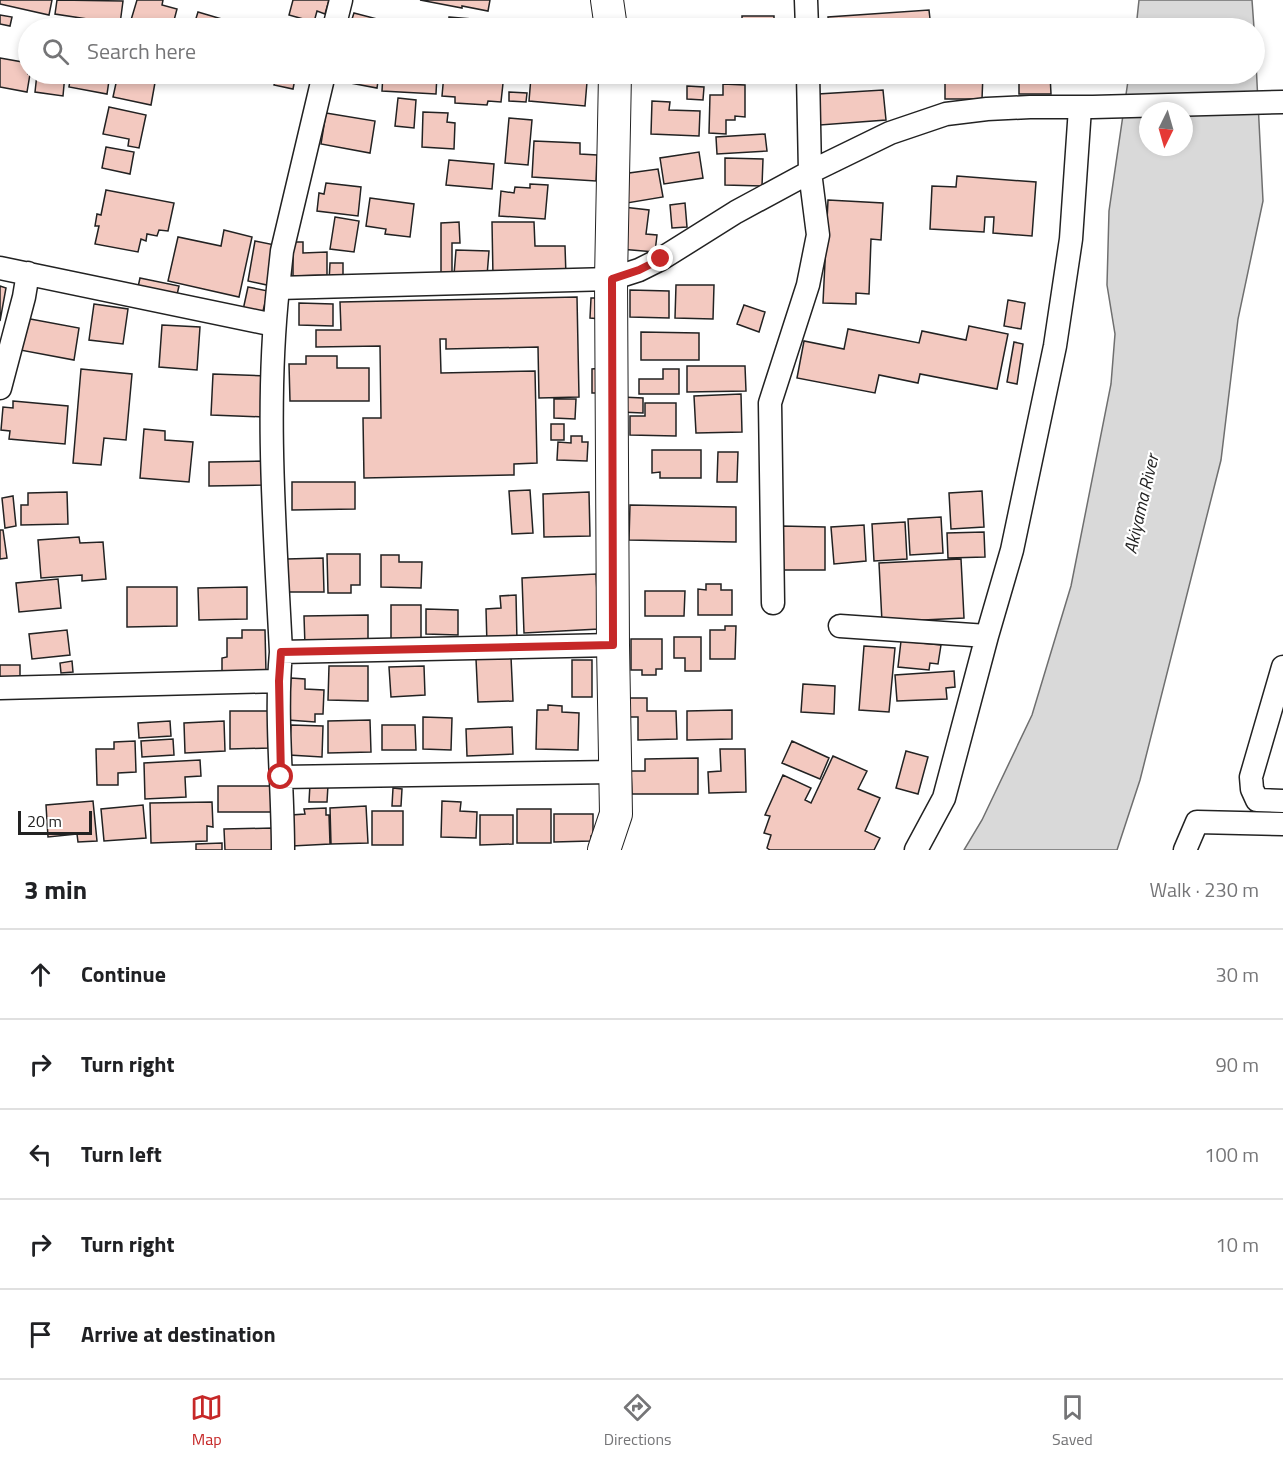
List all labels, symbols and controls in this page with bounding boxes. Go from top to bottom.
search box [18,18,1265,84]
text: Search here [87,34,196,68]
icon: search [39,35,72,68]
north arrow [1139,102,1193,156]
route end [647,245,673,271]
water label: Akiyama River [1116,449,1166,556]
route start [267,763,293,789]
scale bar [18,808,92,836]
text: 20 m [27,809,62,833]
text: 3 min [24,870,87,909]
text: Walk · 230 m [1150,874,1259,905]
text: Continue [81,957,166,991]
icon: ahead [24,958,57,991]
text: 30 m [1215,959,1259,990]
text: Turn right [81,1047,175,1081]
icon: right [24,1048,57,1081]
text: 90 m [1215,1049,1259,1080]
text: Turn left [81,1137,162,1171]
icon: left [24,1138,57,1171]
text: 100 m [1204,1139,1259,1170]
text: Turn right [81,1227,175,1261]
icon: right [24,1228,57,1261]
text: 10 m [1215,1229,1259,1260]
text: Arrive at destination [81,1317,276,1351]
icon: arrive [24,1318,57,1351]
tab: Map [190,1391,223,1451]
tab: Directions [604,1391,672,1451]
tab: Saved [1052,1391,1093,1451]

